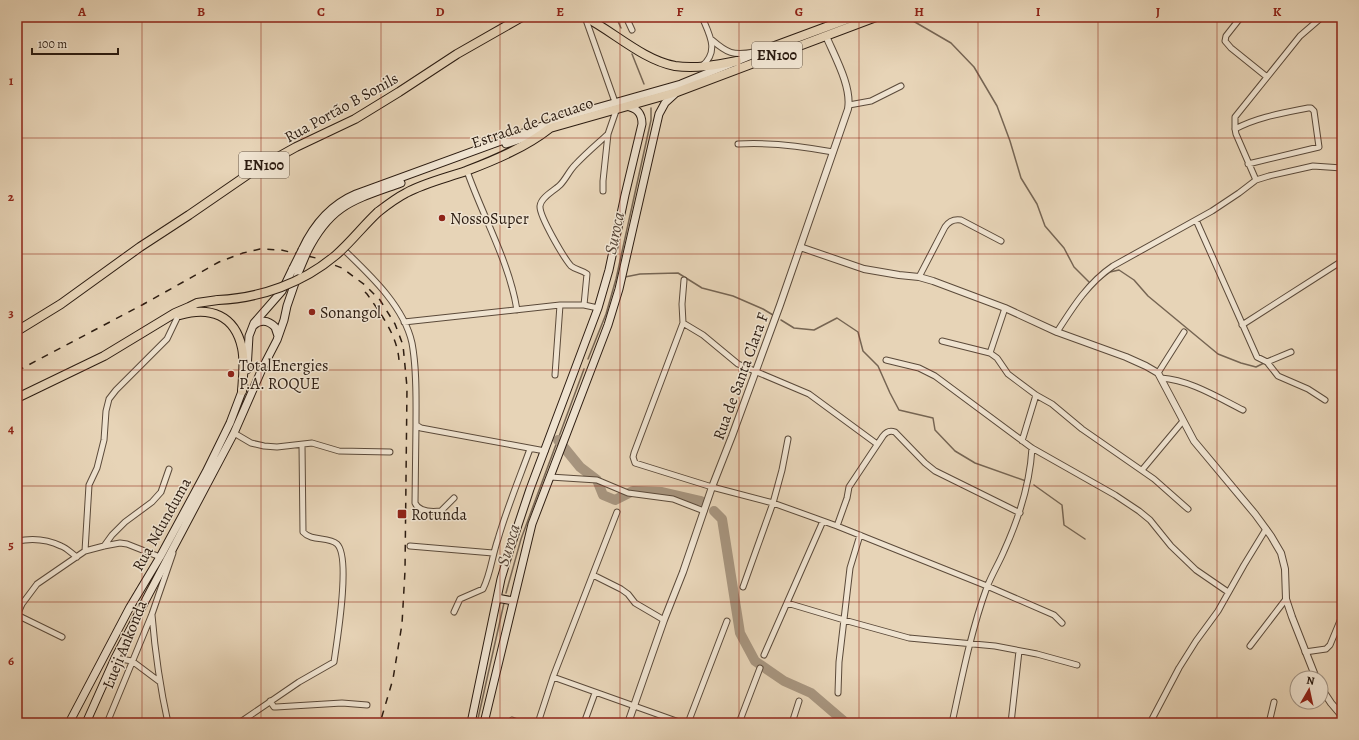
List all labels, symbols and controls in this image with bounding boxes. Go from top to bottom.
text: A [77,3,87,20]
text: B [197,3,205,20]
text: C [317,3,325,20]
text: D [435,3,445,20]
text: E [556,3,564,20]
text: F [677,3,684,20]
text: G [795,3,803,20]
text: H [914,3,924,20]
text: I [1036,3,1041,20]
text: J [1156,3,1160,20]
text: K [1273,3,1282,20]
scale bar [32,30,118,56]
text: 100 m [38,36,67,52]
road number: EN100 [752,42,802,68]
street label: Rua Portão B Sonils [281,67,402,148]
text: 1 [9,72,14,89]
street label: Estrada de Cacuaco [468,92,596,154]
road number: EN100 [239,152,289,178]
text: 2 [8,188,15,205]
place label: NossoSuper [450,208,529,230]
water label: Suroca [599,210,630,257]
marker: NossoSuper [437,213,447,223]
place label: Sonangol [320,302,381,324]
text: 3 [8,304,14,321]
marker: Sonangol [307,307,317,317]
street label: Rua de Santa Clara F [708,310,774,443]
place label: TotalEnergies P.A. ROQUE [239,355,329,395]
marker: TotalEnergies P.A. ROQUE [226,369,236,379]
text: 4 [8,420,14,437]
street label: Rua Ndunduma [127,473,197,575]
place label: Rotunda [411,504,468,526]
marker: Rotunda [396,508,408,520]
water label: Suroca [491,521,526,569]
text: 5 [8,536,14,553]
street label: Lueji Ankonda [97,596,153,692]
text: 6 [8,652,14,669]
north arrow [1289,670,1329,710]
text: N [1305,673,1316,689]

